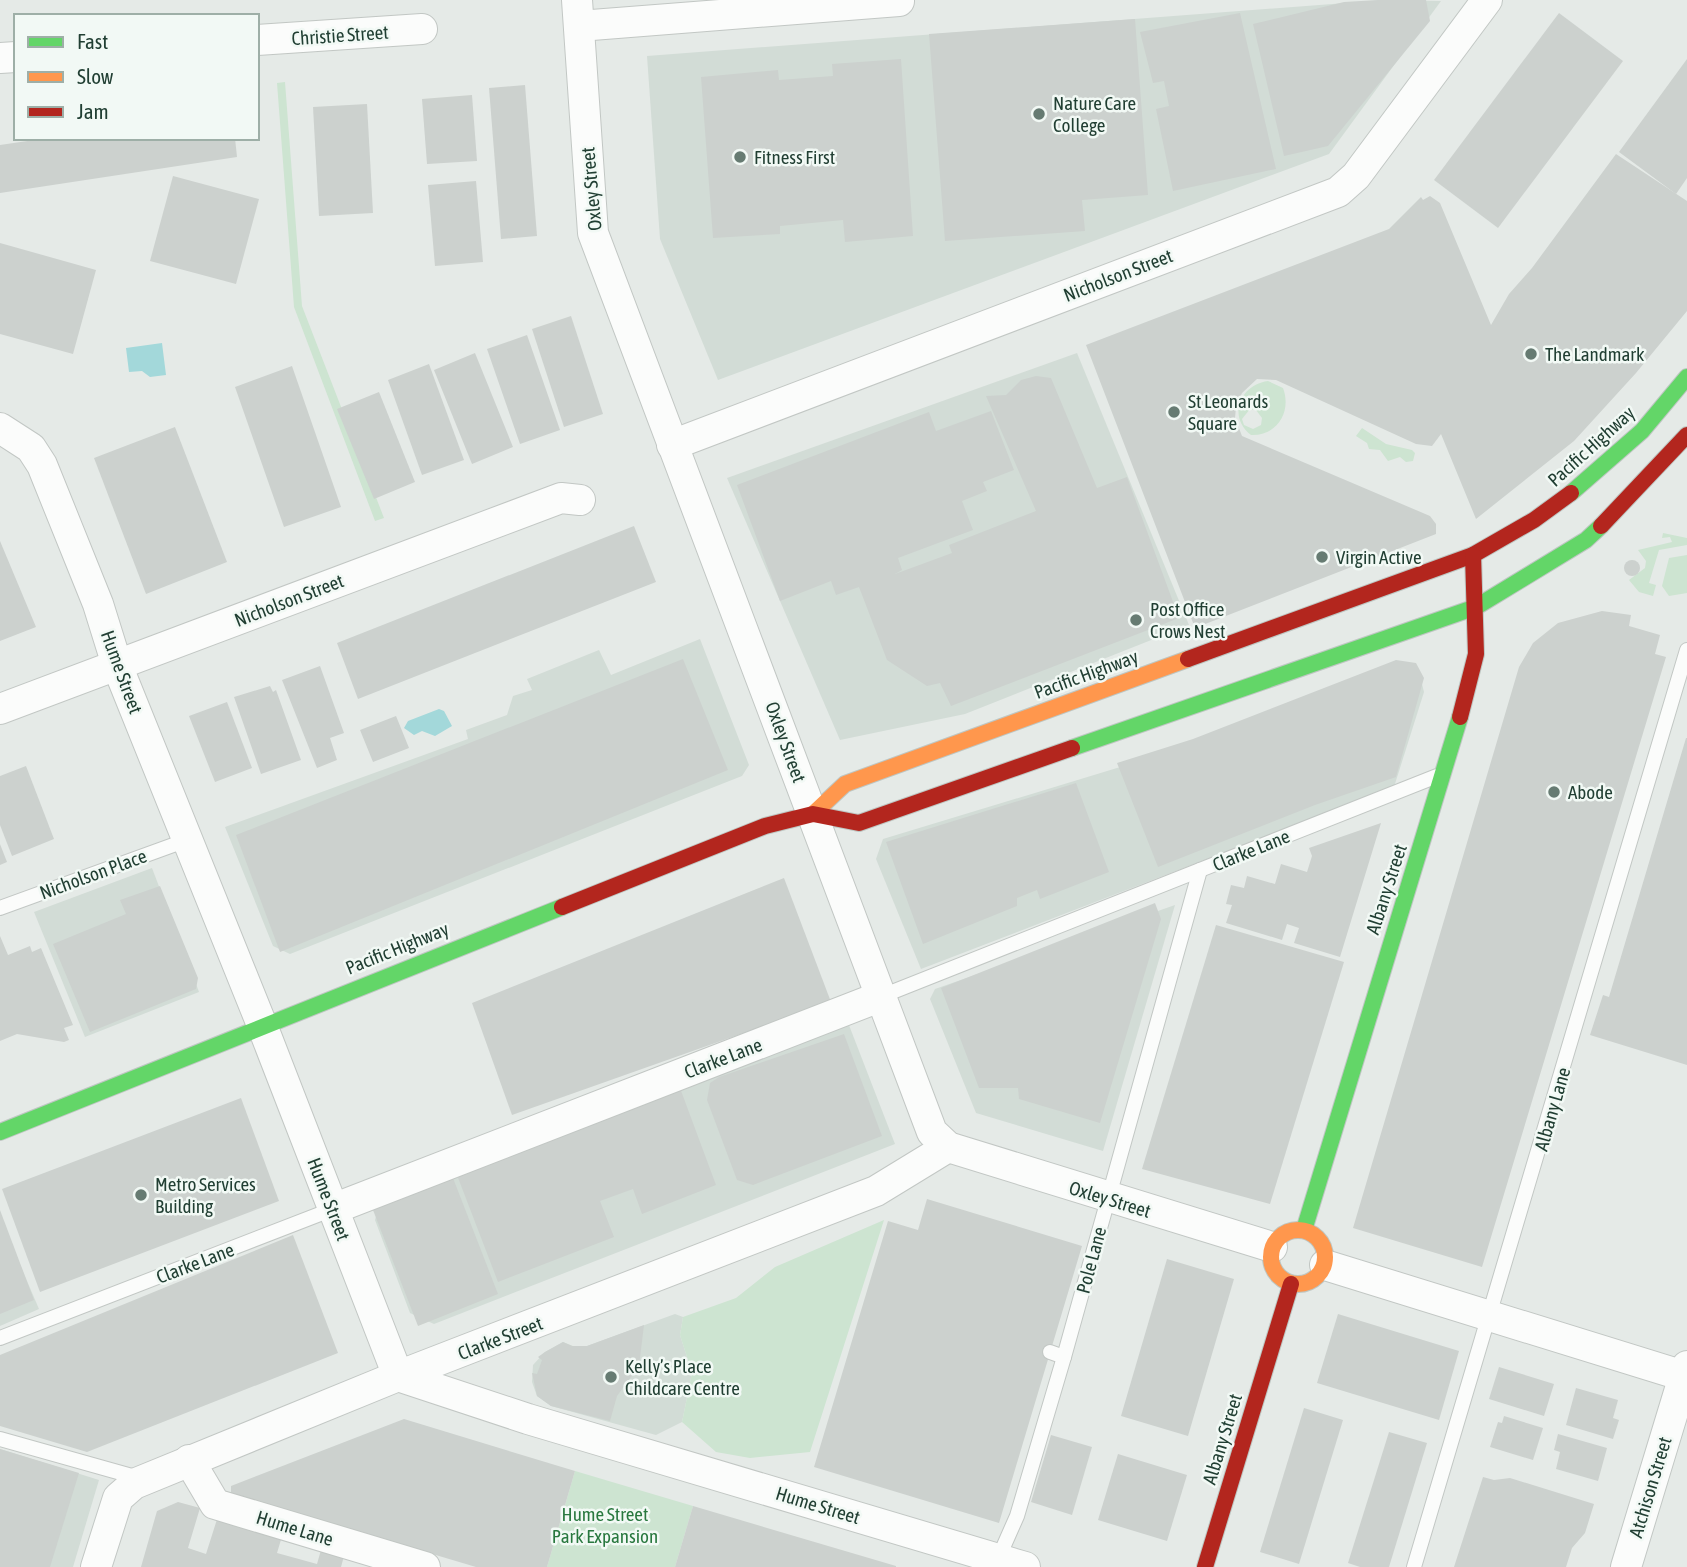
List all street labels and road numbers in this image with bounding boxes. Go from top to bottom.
street label: Christie Street [291,21,389,49]
street label: Oxley Street [576,146,606,232]
street label: Nicholson Street [1060,244,1176,306]
street label: Pacific Highway [1543,401,1639,491]
street label: Nicholson Street [231,569,347,631]
street label: Hume Street [97,627,147,717]
street label: Pacific Highway [1031,645,1141,703]
street label: Oxley Street [761,699,811,785]
street label: Clarke Lane [1209,825,1293,875]
street label: Albany Street [1361,841,1411,937]
street label: Nicholson Place [37,844,149,904]
street label: Pacific Highway [342,917,452,979]
street label: Clarke Lane [681,1033,765,1083]
street label: Albany Lane [1530,1065,1574,1153]
street label: Hume Street [303,1155,355,1243]
street label: Oxley Street [1067,1176,1153,1222]
street label: Pole Lane [1072,1224,1110,1296]
street label: Clarke Lane [153,1238,237,1288]
street label: Clarke Street [455,1312,545,1364]
street label: Albany Street [1198,1391,1246,1487]
street label: Atchison Street [1624,1434,1676,1540]
street label: Hume Street [773,1482,863,1528]
street label: Hume Lane [254,1506,336,1550]

